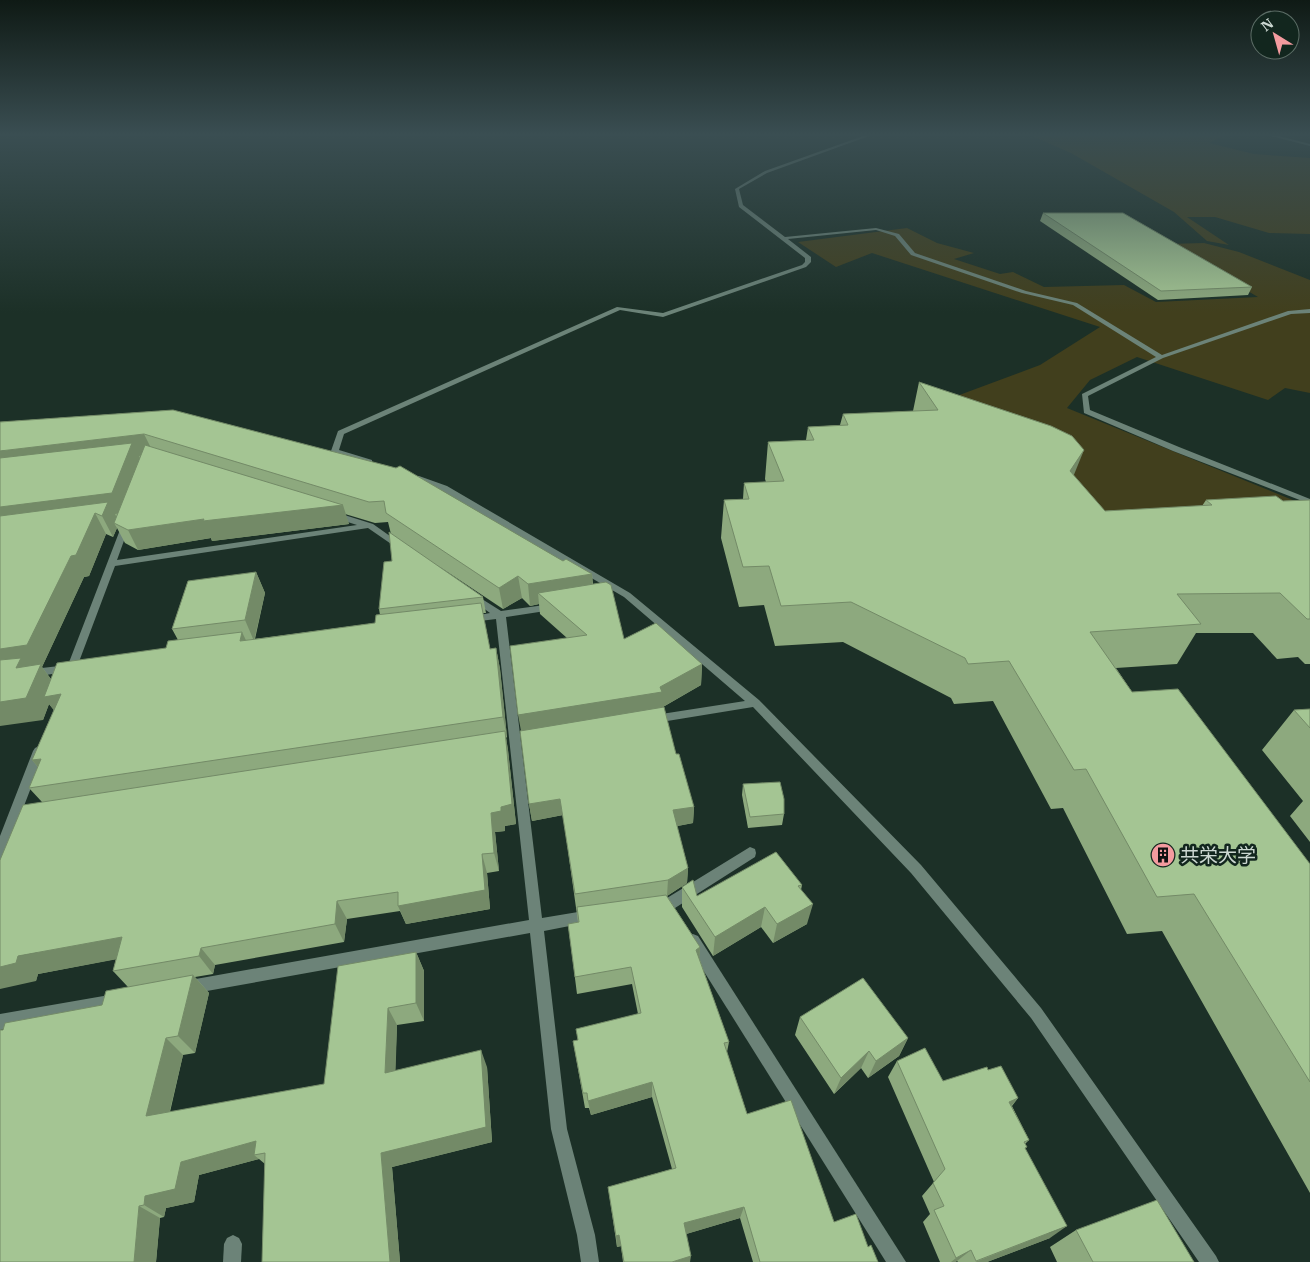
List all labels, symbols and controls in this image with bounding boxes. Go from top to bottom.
north arrow [1250,10,1300,60]
text: N [1257,14,1277,35]
building icon: 共栄大学 [1150,842,1176,868]
place label: 共栄大学 [1180,843,1256,867]

